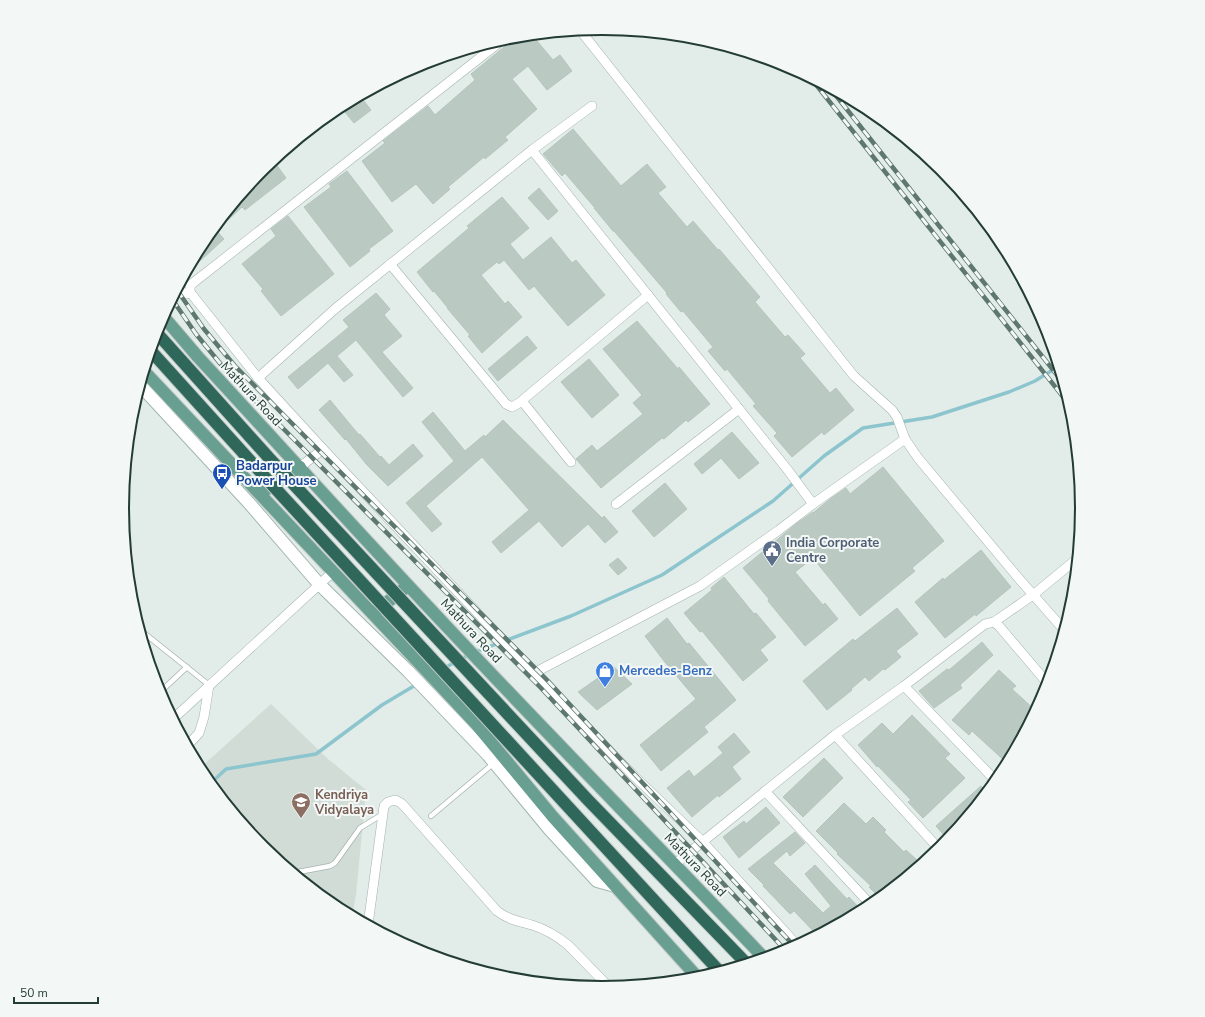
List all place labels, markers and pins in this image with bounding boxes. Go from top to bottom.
place label: Badarpur Power House [236,457,317,490]
bus stop icon: Badarpur Power House [211,462,233,490]
place label: India Corporate Centre [786,534,879,567]
public building icon: India Corporate Centre [761,539,783,567]
shop icon: Mercedes-Benz [594,660,616,688]
place label: Mercedes-Benz [619,662,712,680]
place label: Kendriya Vidyalaya [314,786,374,819]
school or university icon: Kendriya Vidyalaya [290,791,312,819]

